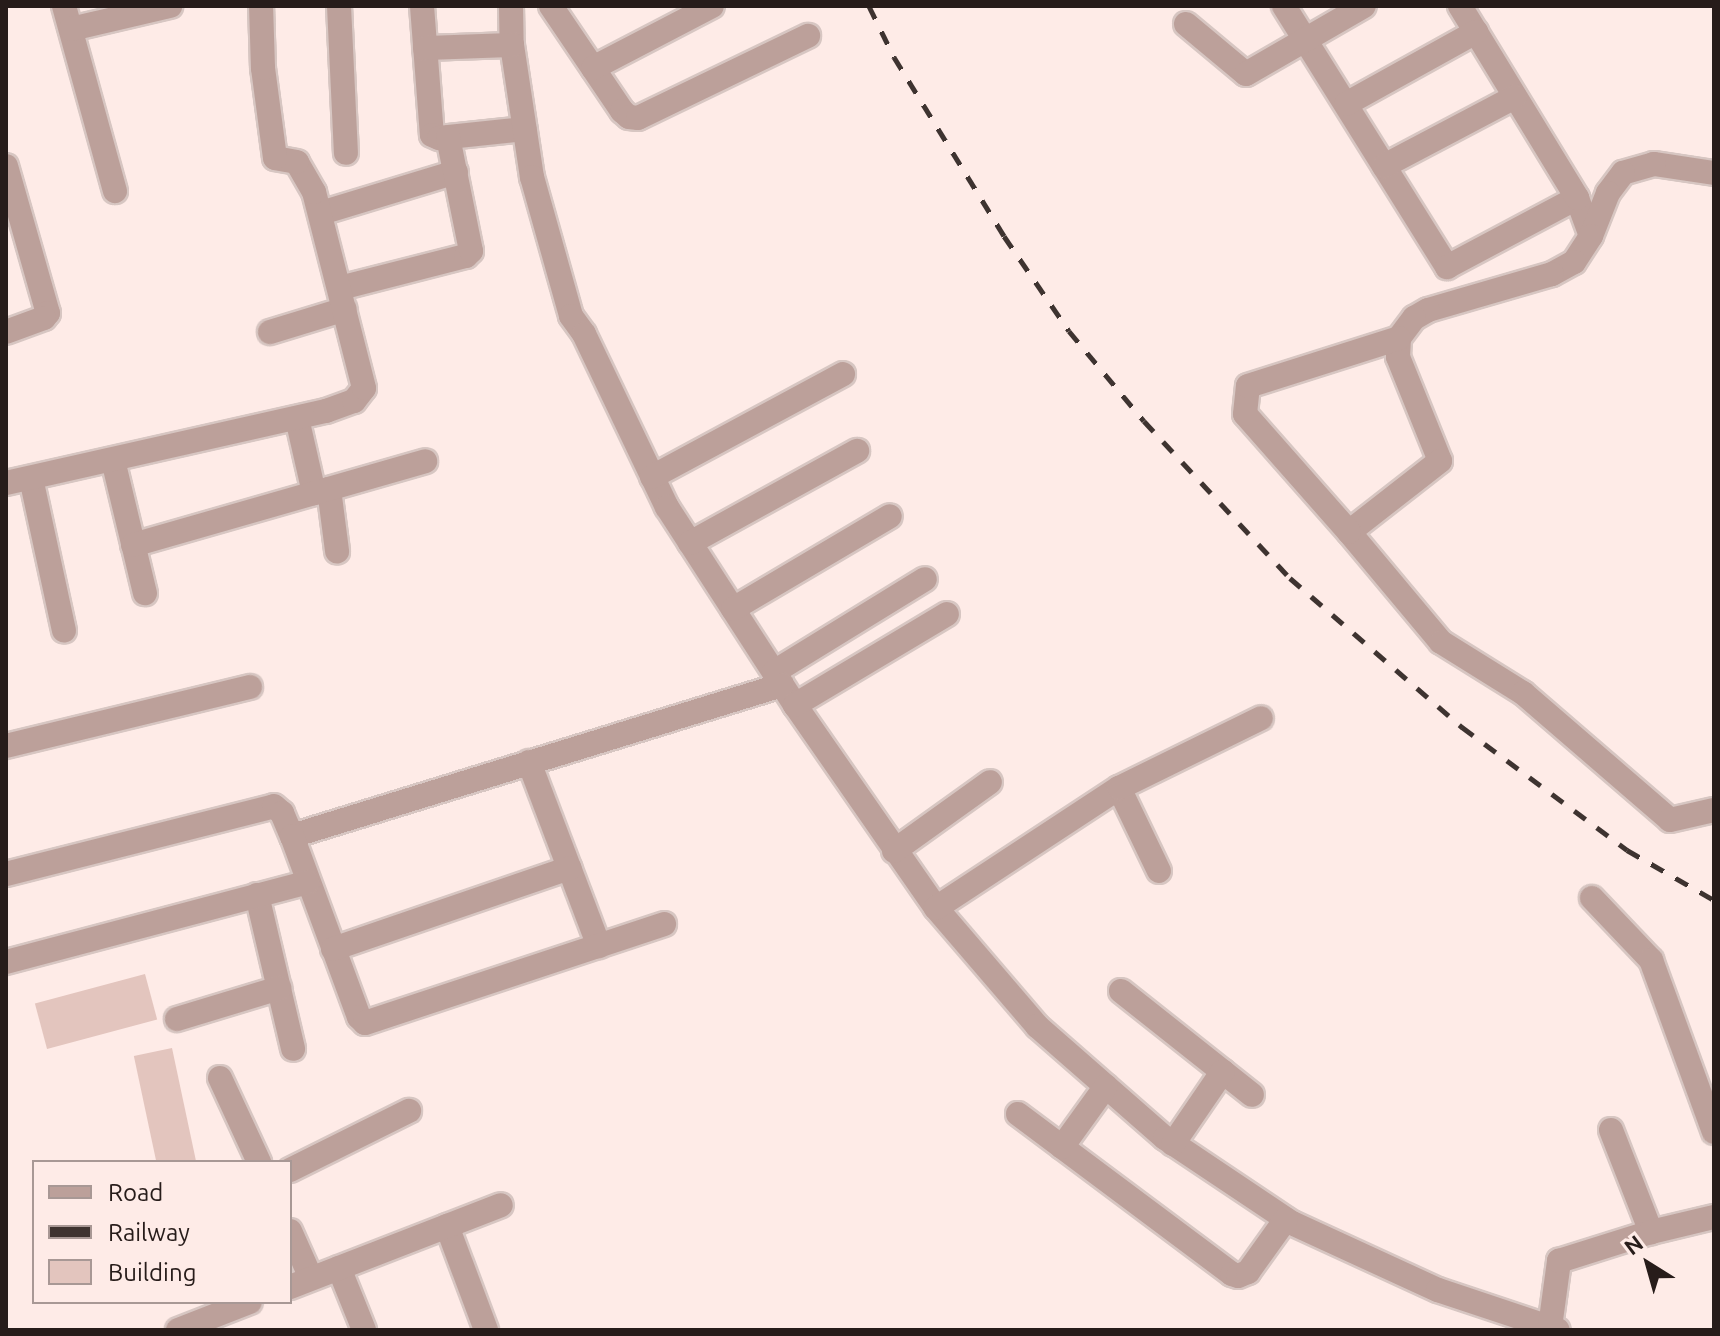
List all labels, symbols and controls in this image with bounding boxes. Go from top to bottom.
legend [32,1160,292,1304]
text: Road [108,1179,163,1206]
text: Railway [108,1219,190,1246]
north arrow [1608,1224,1688,1304]
text: N [1619,1230,1647,1259]
text: Building [108,1259,196,1286]

